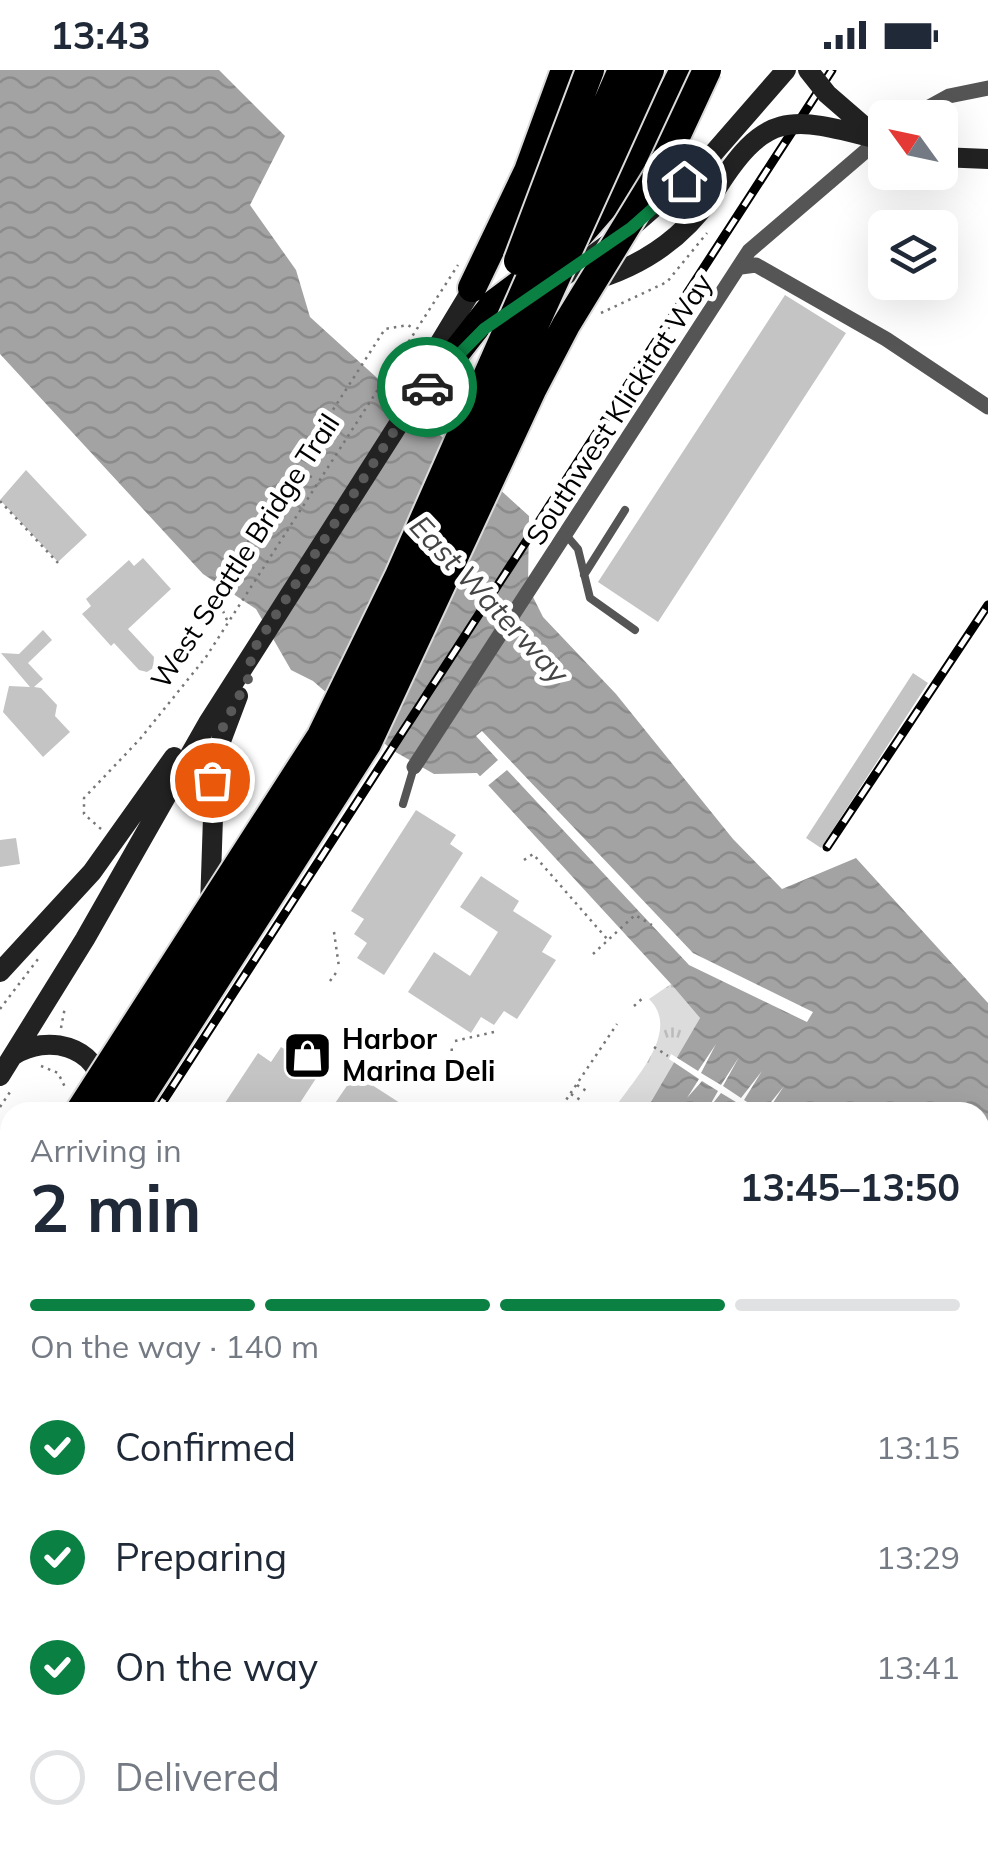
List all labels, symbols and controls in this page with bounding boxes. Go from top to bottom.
text: 13:43 [50,11,151,59]
north arrow [868,100,958,190]
map controls [868,100,958,300]
pin [642,139,727,224]
icon: home [657,154,712,209]
button: layers [868,210,958,300]
street label: Southwest Klickitat Way [518,266,720,551]
courier [377,337,477,437]
icon: car [400,360,455,415]
street label: West Seattle Bridge Trail [143,407,347,695]
water label: East Waterway [402,507,578,692]
pin [170,738,255,823]
icon: bag [185,753,240,808]
place label: Harbor Marina Deli [342,1021,495,1088]
shop icon: Harbor Marina Deli [281,1029,333,1081]
text: Arriving in [30,1130,182,1170]
text: 13:45–13:50 [740,1163,960,1211]
text: 2 min [30,1167,201,1248]
text: On the way · 140 m [30,1326,319,1366]
icon: check [30,1420,85,1475]
text: Confirmed [115,1423,296,1471]
text: 13:15 [876,1427,960,1467]
icon: check [30,1530,85,1585]
text: Preparing [115,1533,287,1581]
text: 13:29 [876,1537,960,1577]
icon: check [30,1640,85,1695]
text: On the way [115,1643,318,1691]
text: 13:41 [876,1647,960,1687]
text: Delivered [115,1753,280,1801]

